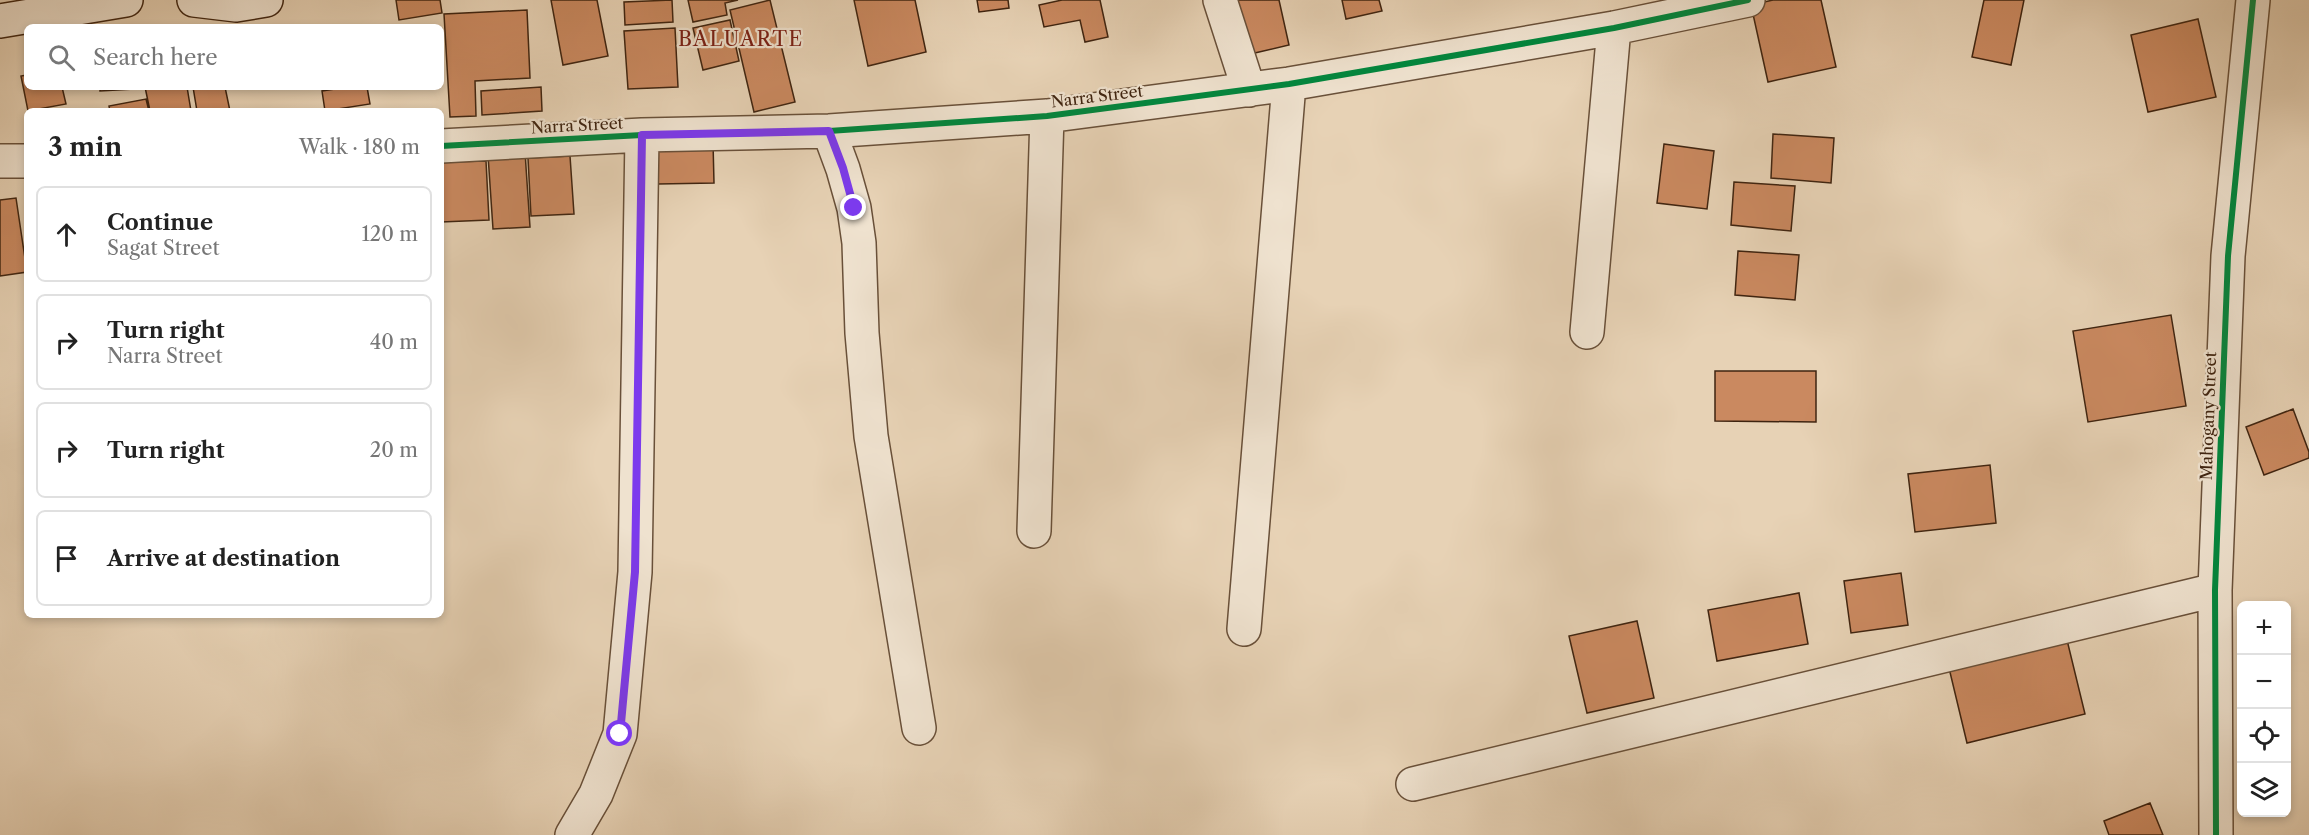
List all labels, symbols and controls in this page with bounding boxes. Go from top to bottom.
search box [24,24,444,90]
district label: BALUARTE [678,27,804,51]
icon: search [45,41,78,74]
text: Search here [93,44,218,71]
street label: Narra Street [1050,80,1144,112]
street label: Narra Street [530,113,624,137]
text: 3 min [48,131,122,163]
text: Walk · 180 m [299,135,420,159]
route end [840,194,866,220]
text: Continue [107,209,213,236]
icon: ahead [50,218,83,251]
text: 120 m [361,222,418,246]
text: Sagat Street [107,236,220,260]
text: Turn right [107,317,225,344]
icon: right [50,326,83,359]
text: 40 m [370,330,418,354]
text: Narra Street [107,344,223,368]
street label: Mahogany Street [2196,351,2220,481]
icon: right [50,434,83,467]
text: Turn right [107,437,225,464]
text: 20 m [370,438,418,462]
icon: arrive [50,542,83,575]
text: Arrive at destination [107,545,340,572]
map controls [2237,601,2291,817]
button: + [2237,601,2291,655]
button: − [2237,655,2291,709]
button: locate [2237,709,2291,763]
route start [606,720,632,746]
button: layers [2237,763,2291,817]

